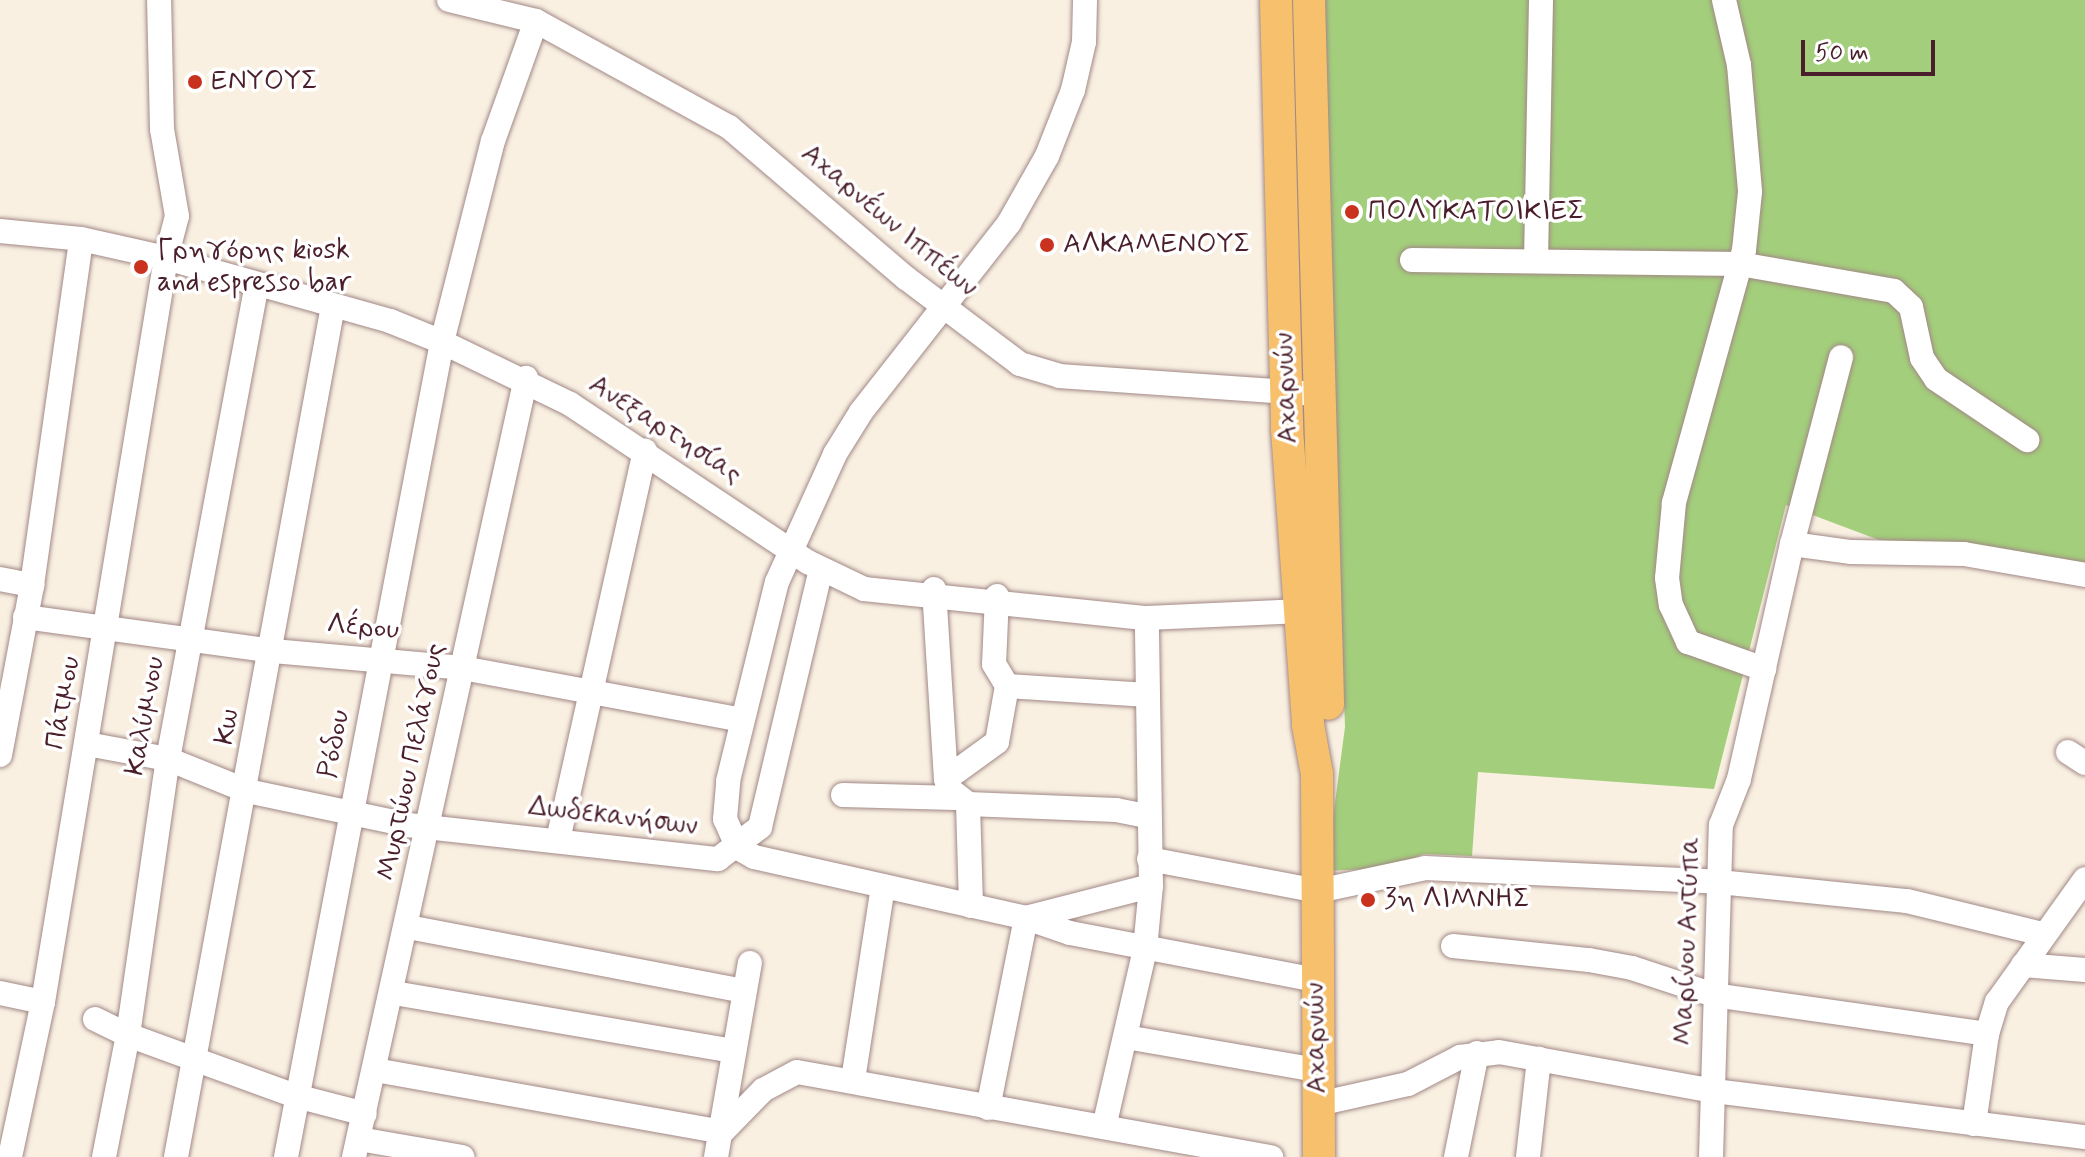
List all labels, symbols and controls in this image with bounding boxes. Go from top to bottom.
scale bar [1805,24,1939,74]
text: 50 m [1815,38,1869,69]
place label: ΕΝΥΟΥΣ [211,65,318,99]
marker: ΕΝΥΟΥΣ [186,73,204,91]
street label: Αχαρνέων Ιππέων [794,137,984,305]
place label: ΠΟΛΥΚΑΤΟΙΚΙΕΣ [1368,195,1584,229]
marker: ΠΟΛΥΚΑΤΟΙΚΙΕΣ [1343,203,1361,221]
place label: ΑΛΚΑΜΕΝΟΥΣ [1063,228,1251,262]
place label: Γρηγόρης kiosk and espresso bar [157,234,354,300]
marker: ΑΛΚΑΜΕΝΟΥΣ [1038,236,1056,254]
marker: Γρηγόρης kiosk and espresso bar [132,258,150,276]
street label: Αχαρνών [1268,332,1306,444]
street label: Ανεξαρτησίας [582,368,748,492]
street label: Λέρου [325,608,401,648]
street label: Μυρτώου Πελάγους [370,640,454,884]
street label: Πάτμου [39,654,89,752]
street label: Καλύμνου [119,654,173,778]
street label: Κω [208,707,248,747]
street label: Ρόδου [312,707,358,781]
street label: Δωδεκανήσων [527,790,699,844]
street label: Μαρίνου Αντύπα [1668,836,1708,1046]
place label: 3η ΛΙΜΝΗΣ [1384,883,1530,917]
marker: 3η ΛΙΜΝΗΣ [1359,891,1377,909]
street label: Αχαρνών [1299,982,1335,1094]

